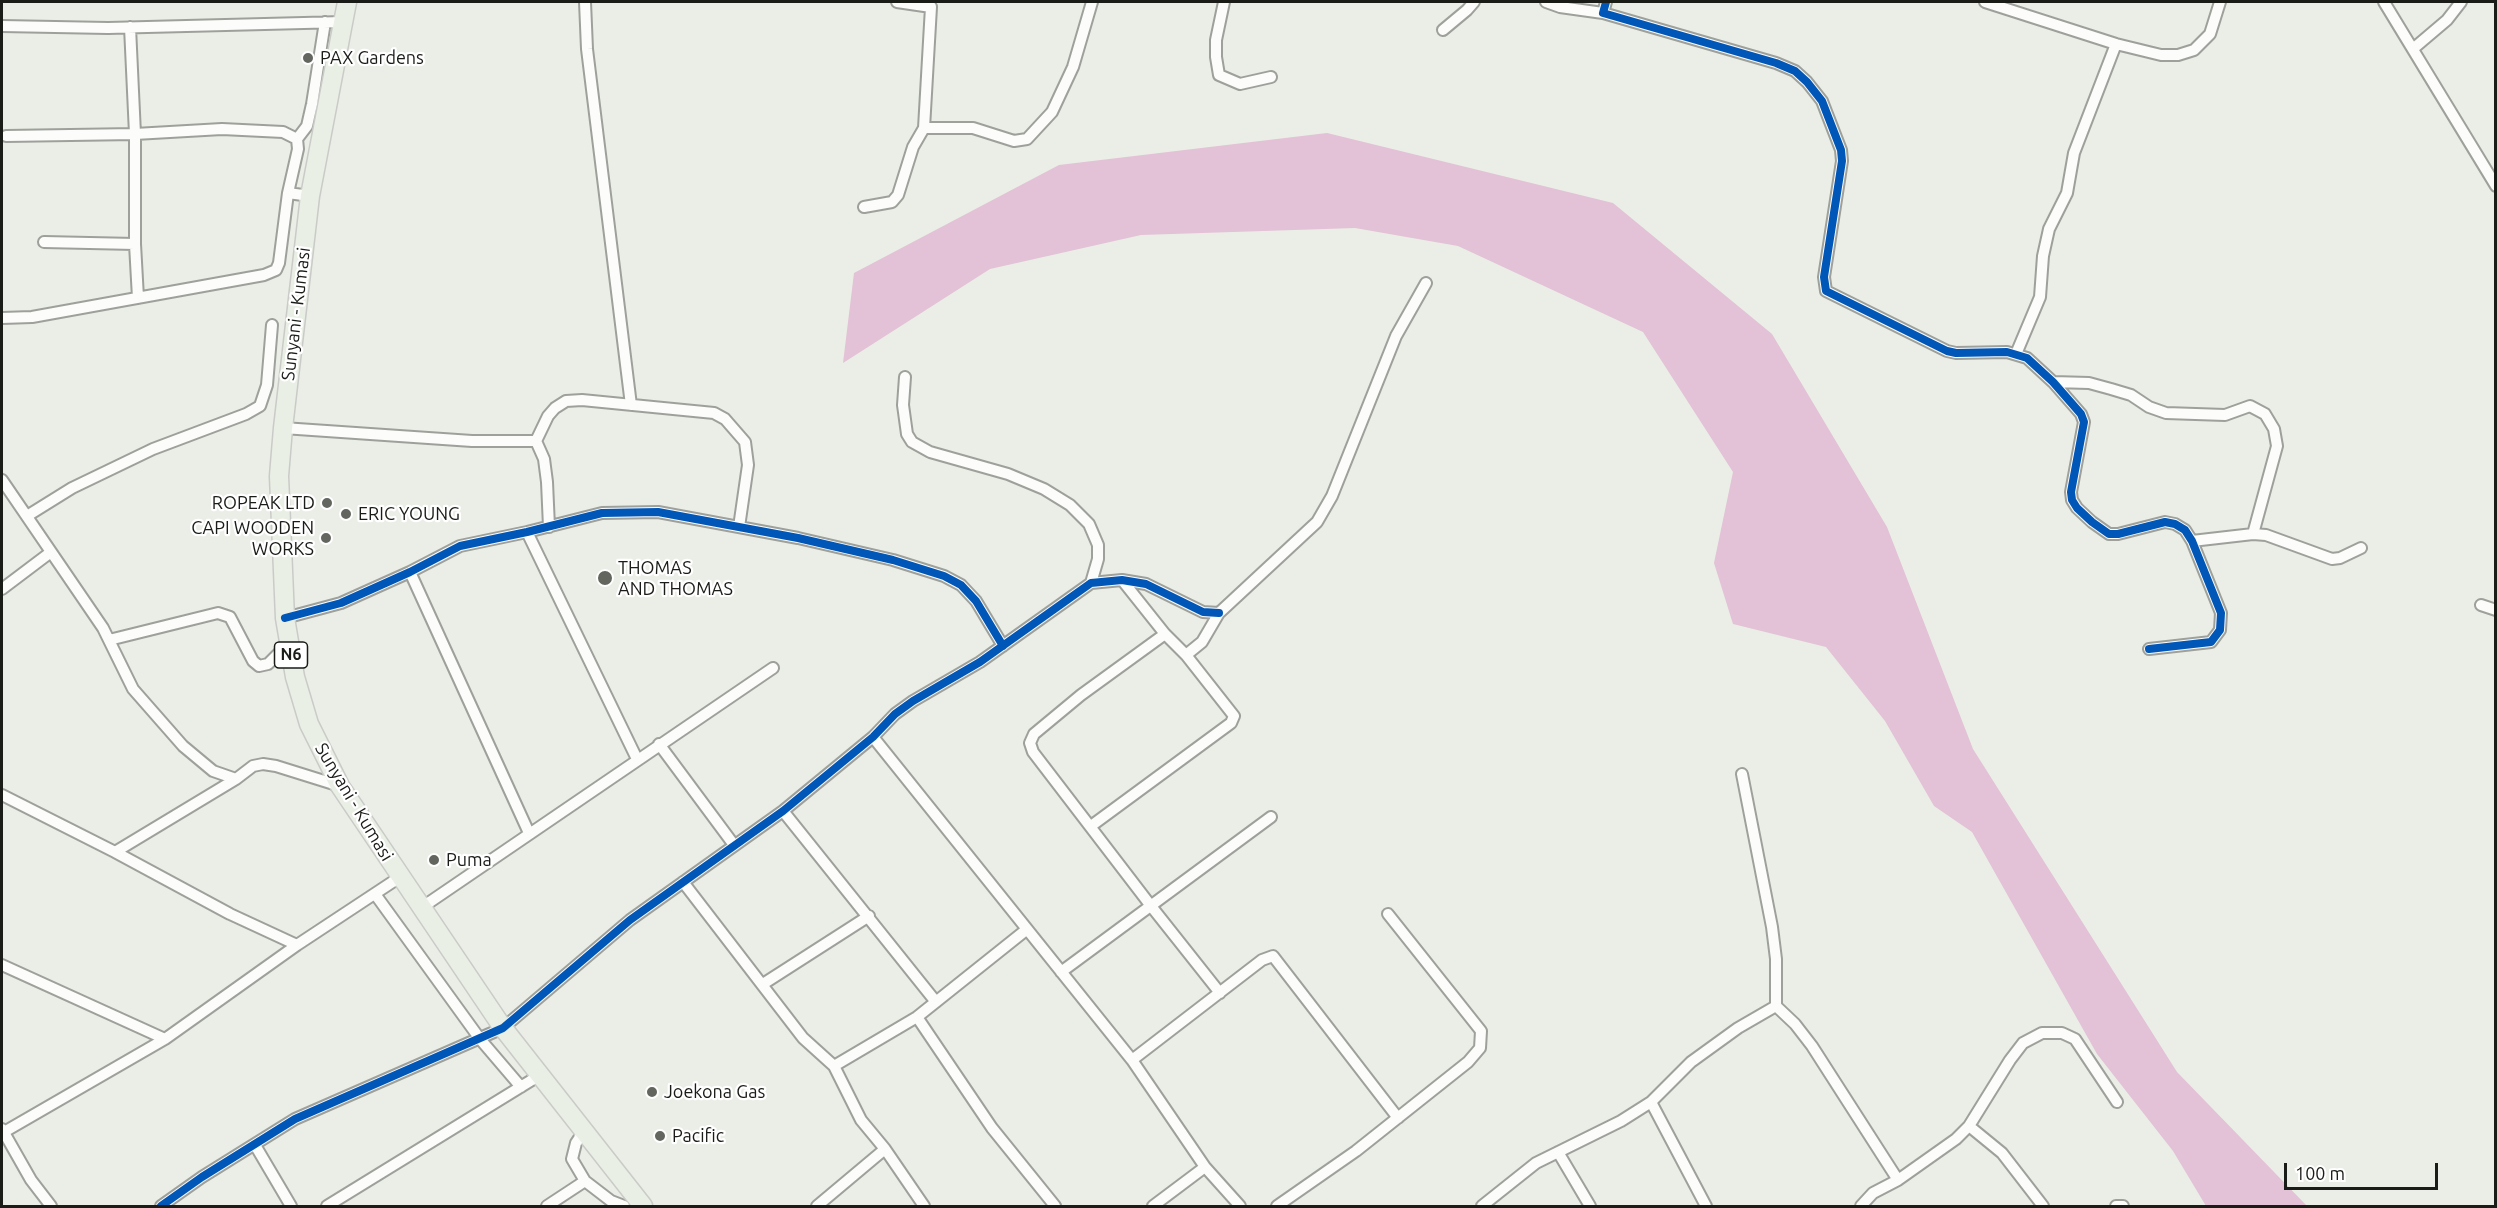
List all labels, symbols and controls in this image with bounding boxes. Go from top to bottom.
place label: PAX Gardens [320,47,424,69]
marker: PAX Gardens [301,51,315,65]
street label: Sunyani - Kumasi [277,246,315,382]
place label: ROPEAK LTD [212,492,315,514]
marker: ROPEAK LTD [320,496,334,510]
place label: ERIC YOUNG [358,503,460,525]
marker: ERIC YOUNG [339,507,353,521]
place label: CAPI WOODEN WORKS [191,517,314,560]
marker: CAPI WOODEN WORKS [319,531,333,545]
place label: THOMAS AND THOMAS [618,557,733,600]
marker: THOMAS AND THOMAS [596,569,614,587]
road number: N6 [274,642,308,668]
street label: Sunyani - Kumasi [310,739,398,865]
place label: Puma [446,849,492,871]
marker: Puma [427,853,441,867]
place label: Joekona Gas [664,1081,765,1103]
marker: Joekona Gas [645,1085,659,1099]
place label: Pacific [672,1125,724,1147]
marker: Pacific [653,1129,667,1143]
scale bar [2287,1151,2442,1189]
text: 100 m [2295,1163,2345,1183]

